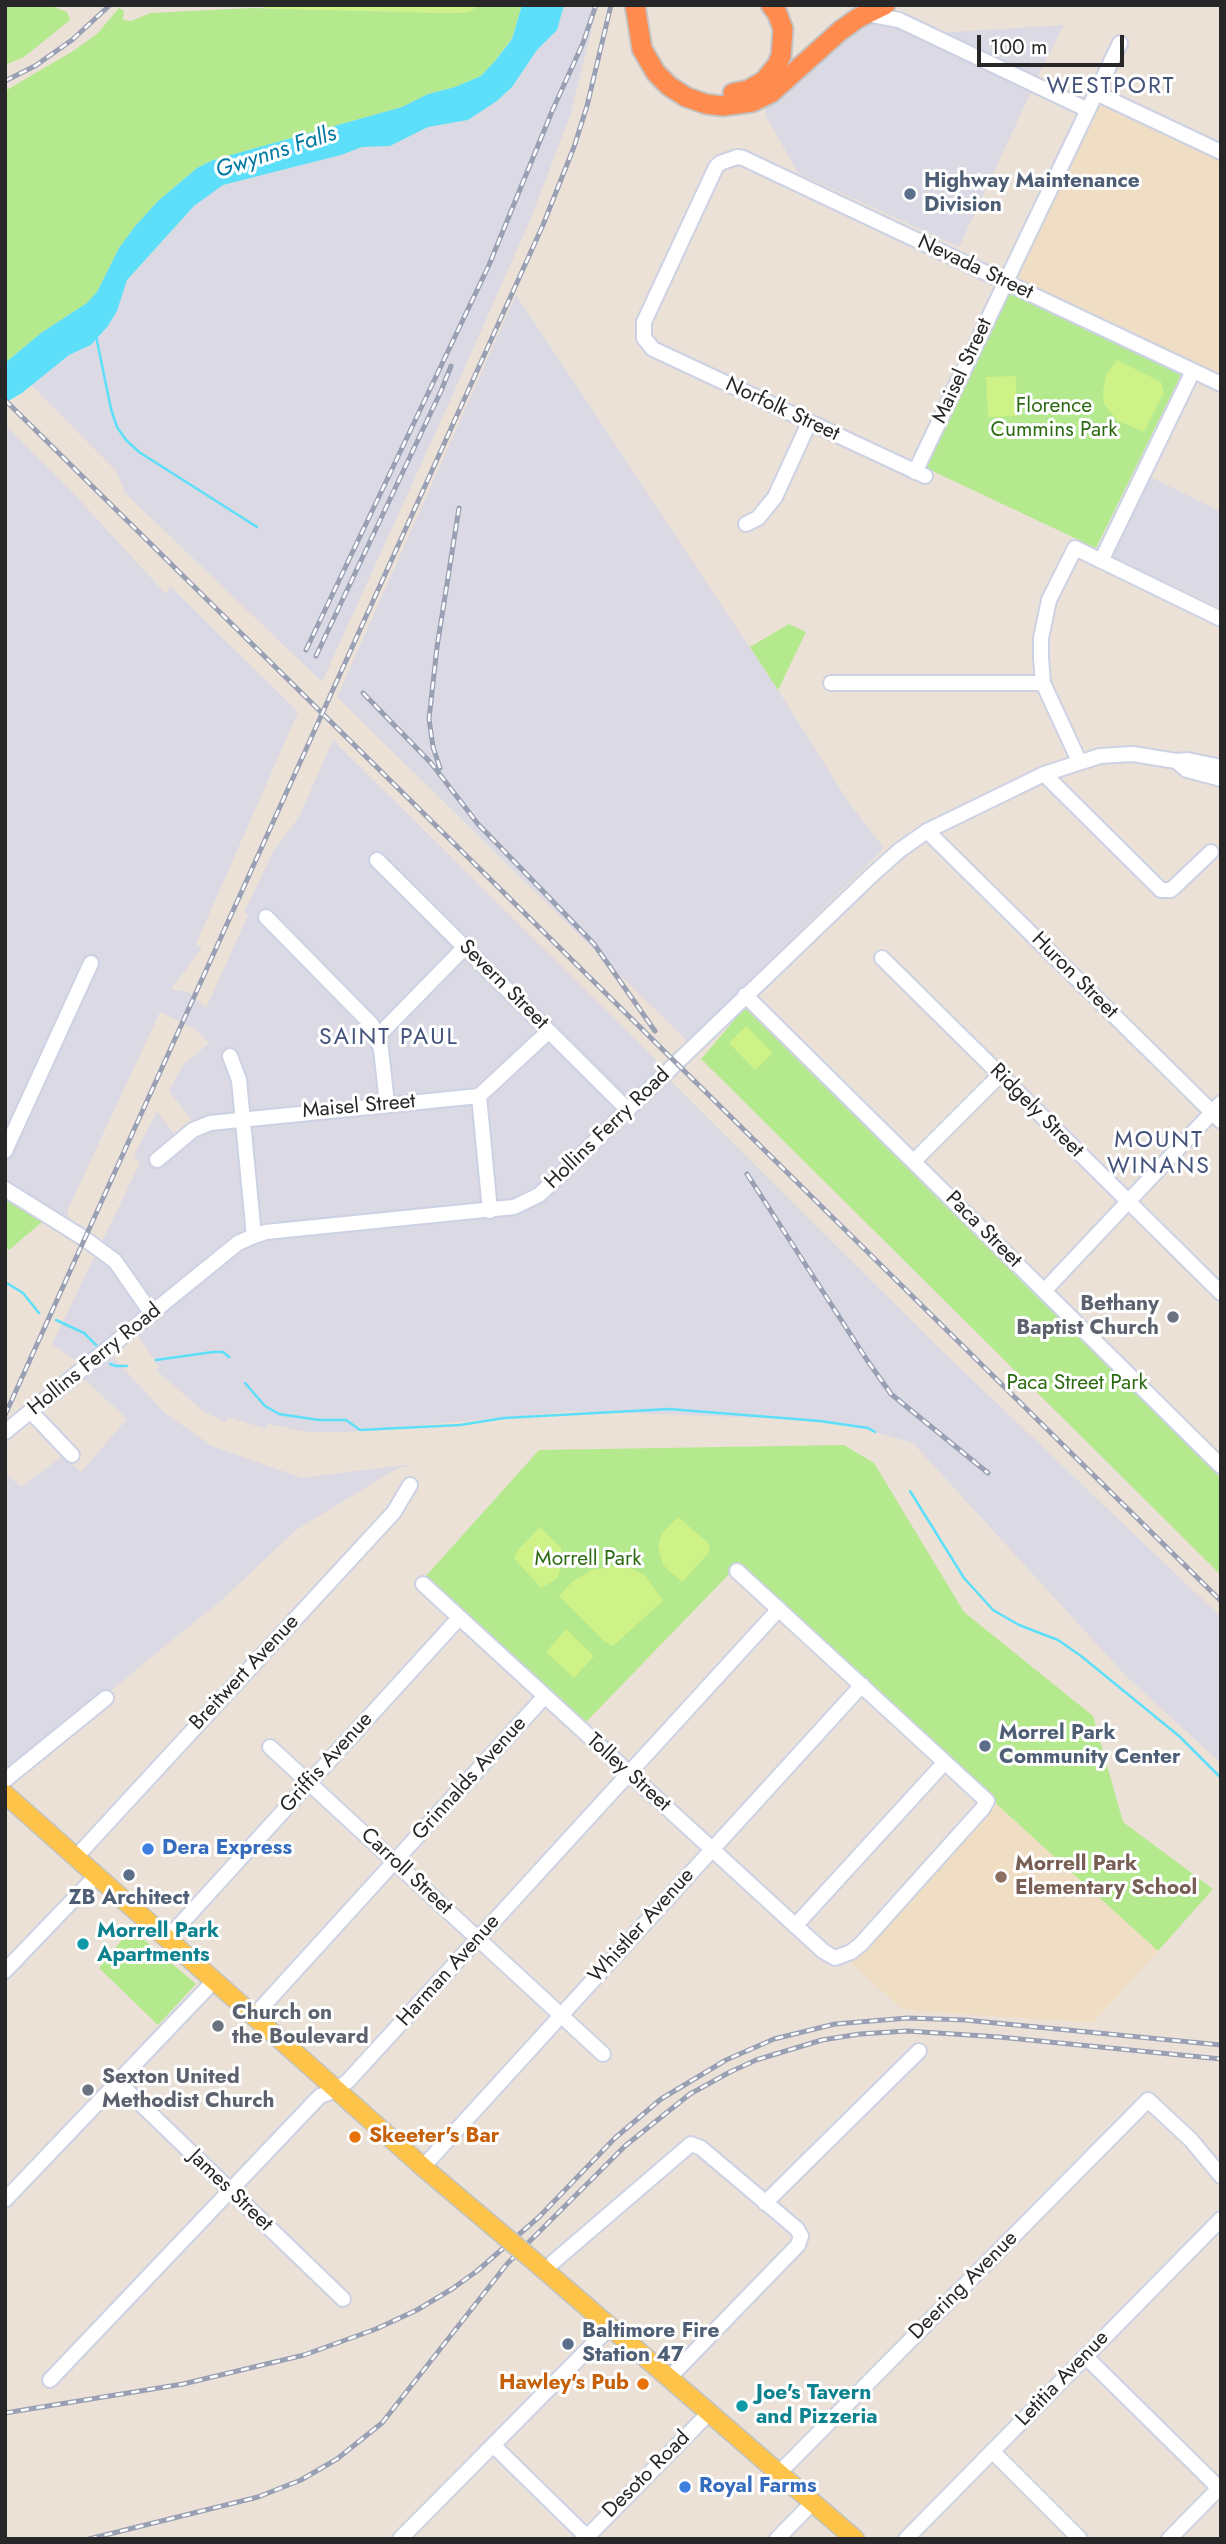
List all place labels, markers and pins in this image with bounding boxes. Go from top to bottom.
place label: Highway Maintenance Division [924,169,1140,219]
marker: Highway Maintenance Division [902,186,918,202]
place label: Bethany Baptist Church [1016,1292,1159,1342]
marker: Bethany Baptist Church [1165,1309,1181,1325]
place label: Morrel Park Community Center [999,1721,1181,1771]
marker: Morrel Park Community Center [977,1738,993,1754]
place label: Dera Express [162,1836,292,1862]
marker: Dera Express [140,1841,156,1857]
place label: Morrell Park Elementary School [1015,1852,1197,1902]
marker: ZB Architect [121,1867,137,1883]
marker: Morrell Park Elementary School [993,1869,1009,1885]
place label: ZB Architect [69,1886,189,1912]
place label: Morrell Park Apartments [97,1919,219,1969]
marker: Morrell Park Apartments [75,1936,91,1952]
place label: Church on the Boulevard [232,2001,369,2051]
marker: Church on the Boulevard [210,2018,226,2034]
place label: Sexton United Methodist Church [102,2065,274,2115]
marker: Sexton United Methodist Church [80,2082,96,2098]
place label: Skeeter's Bar [369,2124,499,2150]
marker: Skeeter's Bar [347,2129,363,2145]
place label: Baltimore Fire Station 47 [582,2319,719,2369]
marker: Baltimore Fire Station 47 [560,2336,576,2352]
place label: Hawley's Pub [499,2371,629,2397]
marker: Hawley's Pub [635,2376,651,2392]
place label: Joe's Tavern and Pizzeria [756,2381,878,2431]
marker: Joe's Tavern and Pizzeria [734,2398,750,2414]
place label: Royal Farms [699,2474,817,2500]
marker: Royal Farms [677,2479,693,2495]

